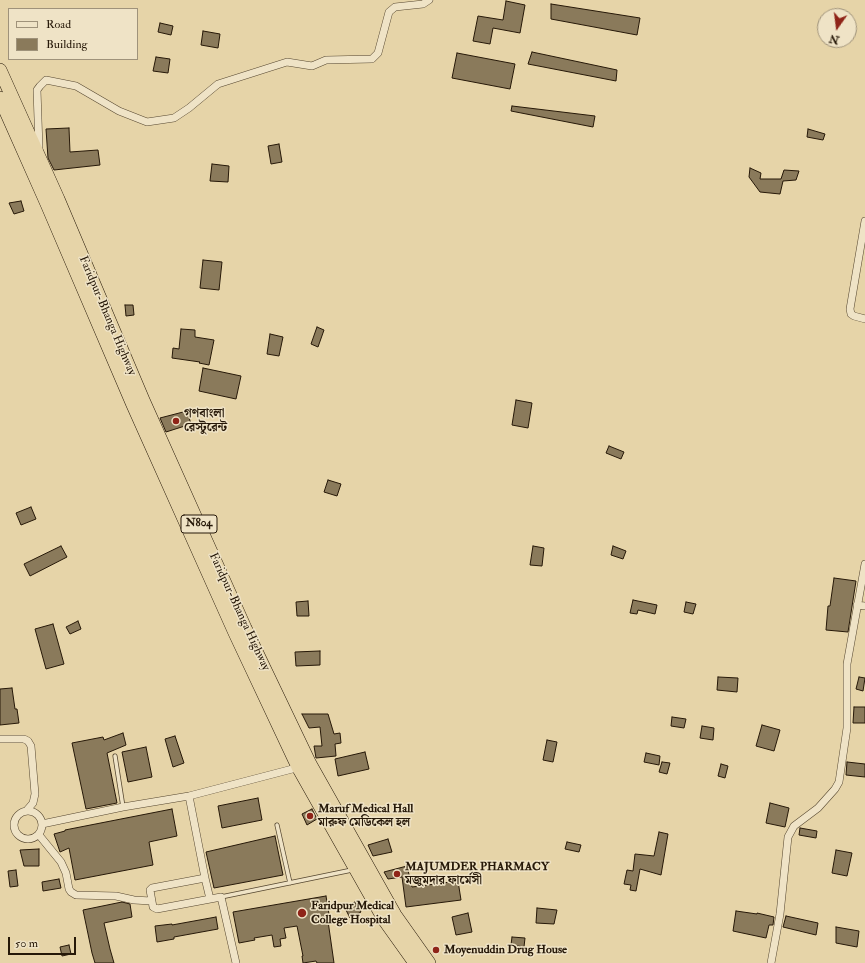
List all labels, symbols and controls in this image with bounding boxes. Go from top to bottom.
legend [8,8,138,60]
north arrow [817,8,857,48]
text: Road [46,17,71,32]
text: N [828,32,841,47]
text: Building [46,37,87,52]
street label: Faridpur-Bhanga Highway [75,254,139,378]
place label: গণবাংলা রেস্টুরেন্ট [184,407,227,435]
marker: গণবাংলা রেস্টুরেন্ট [171,416,181,426]
road number: N804 [181,515,217,533]
street label: Faridpur-Bhanga Highway [205,551,273,673]
place label: Maruf Medical Hall মারুফ মেডিকেল হল [318,802,413,830]
marker: Maruf Medical Hall মারুফ মেডিকেল হল [305,811,315,821]
place label: MAJUMDER PHARMACY মজুমদার ফার্মেসী [405,860,549,888]
marker: MAJUMDER PHARMACY মজুমদার ফার্মেসী [392,869,402,879]
place label: Faridpur Medical College Hospital [311,899,394,927]
marker: Faridpur Medical College Hospital [296,907,308,919]
scale bar [10,929,78,955]
text: 50 m [15,936,38,951]
place label: Moyenuddin Drug House [444,943,567,957]
marker: Moyenuddin Drug House [431,945,441,955]

